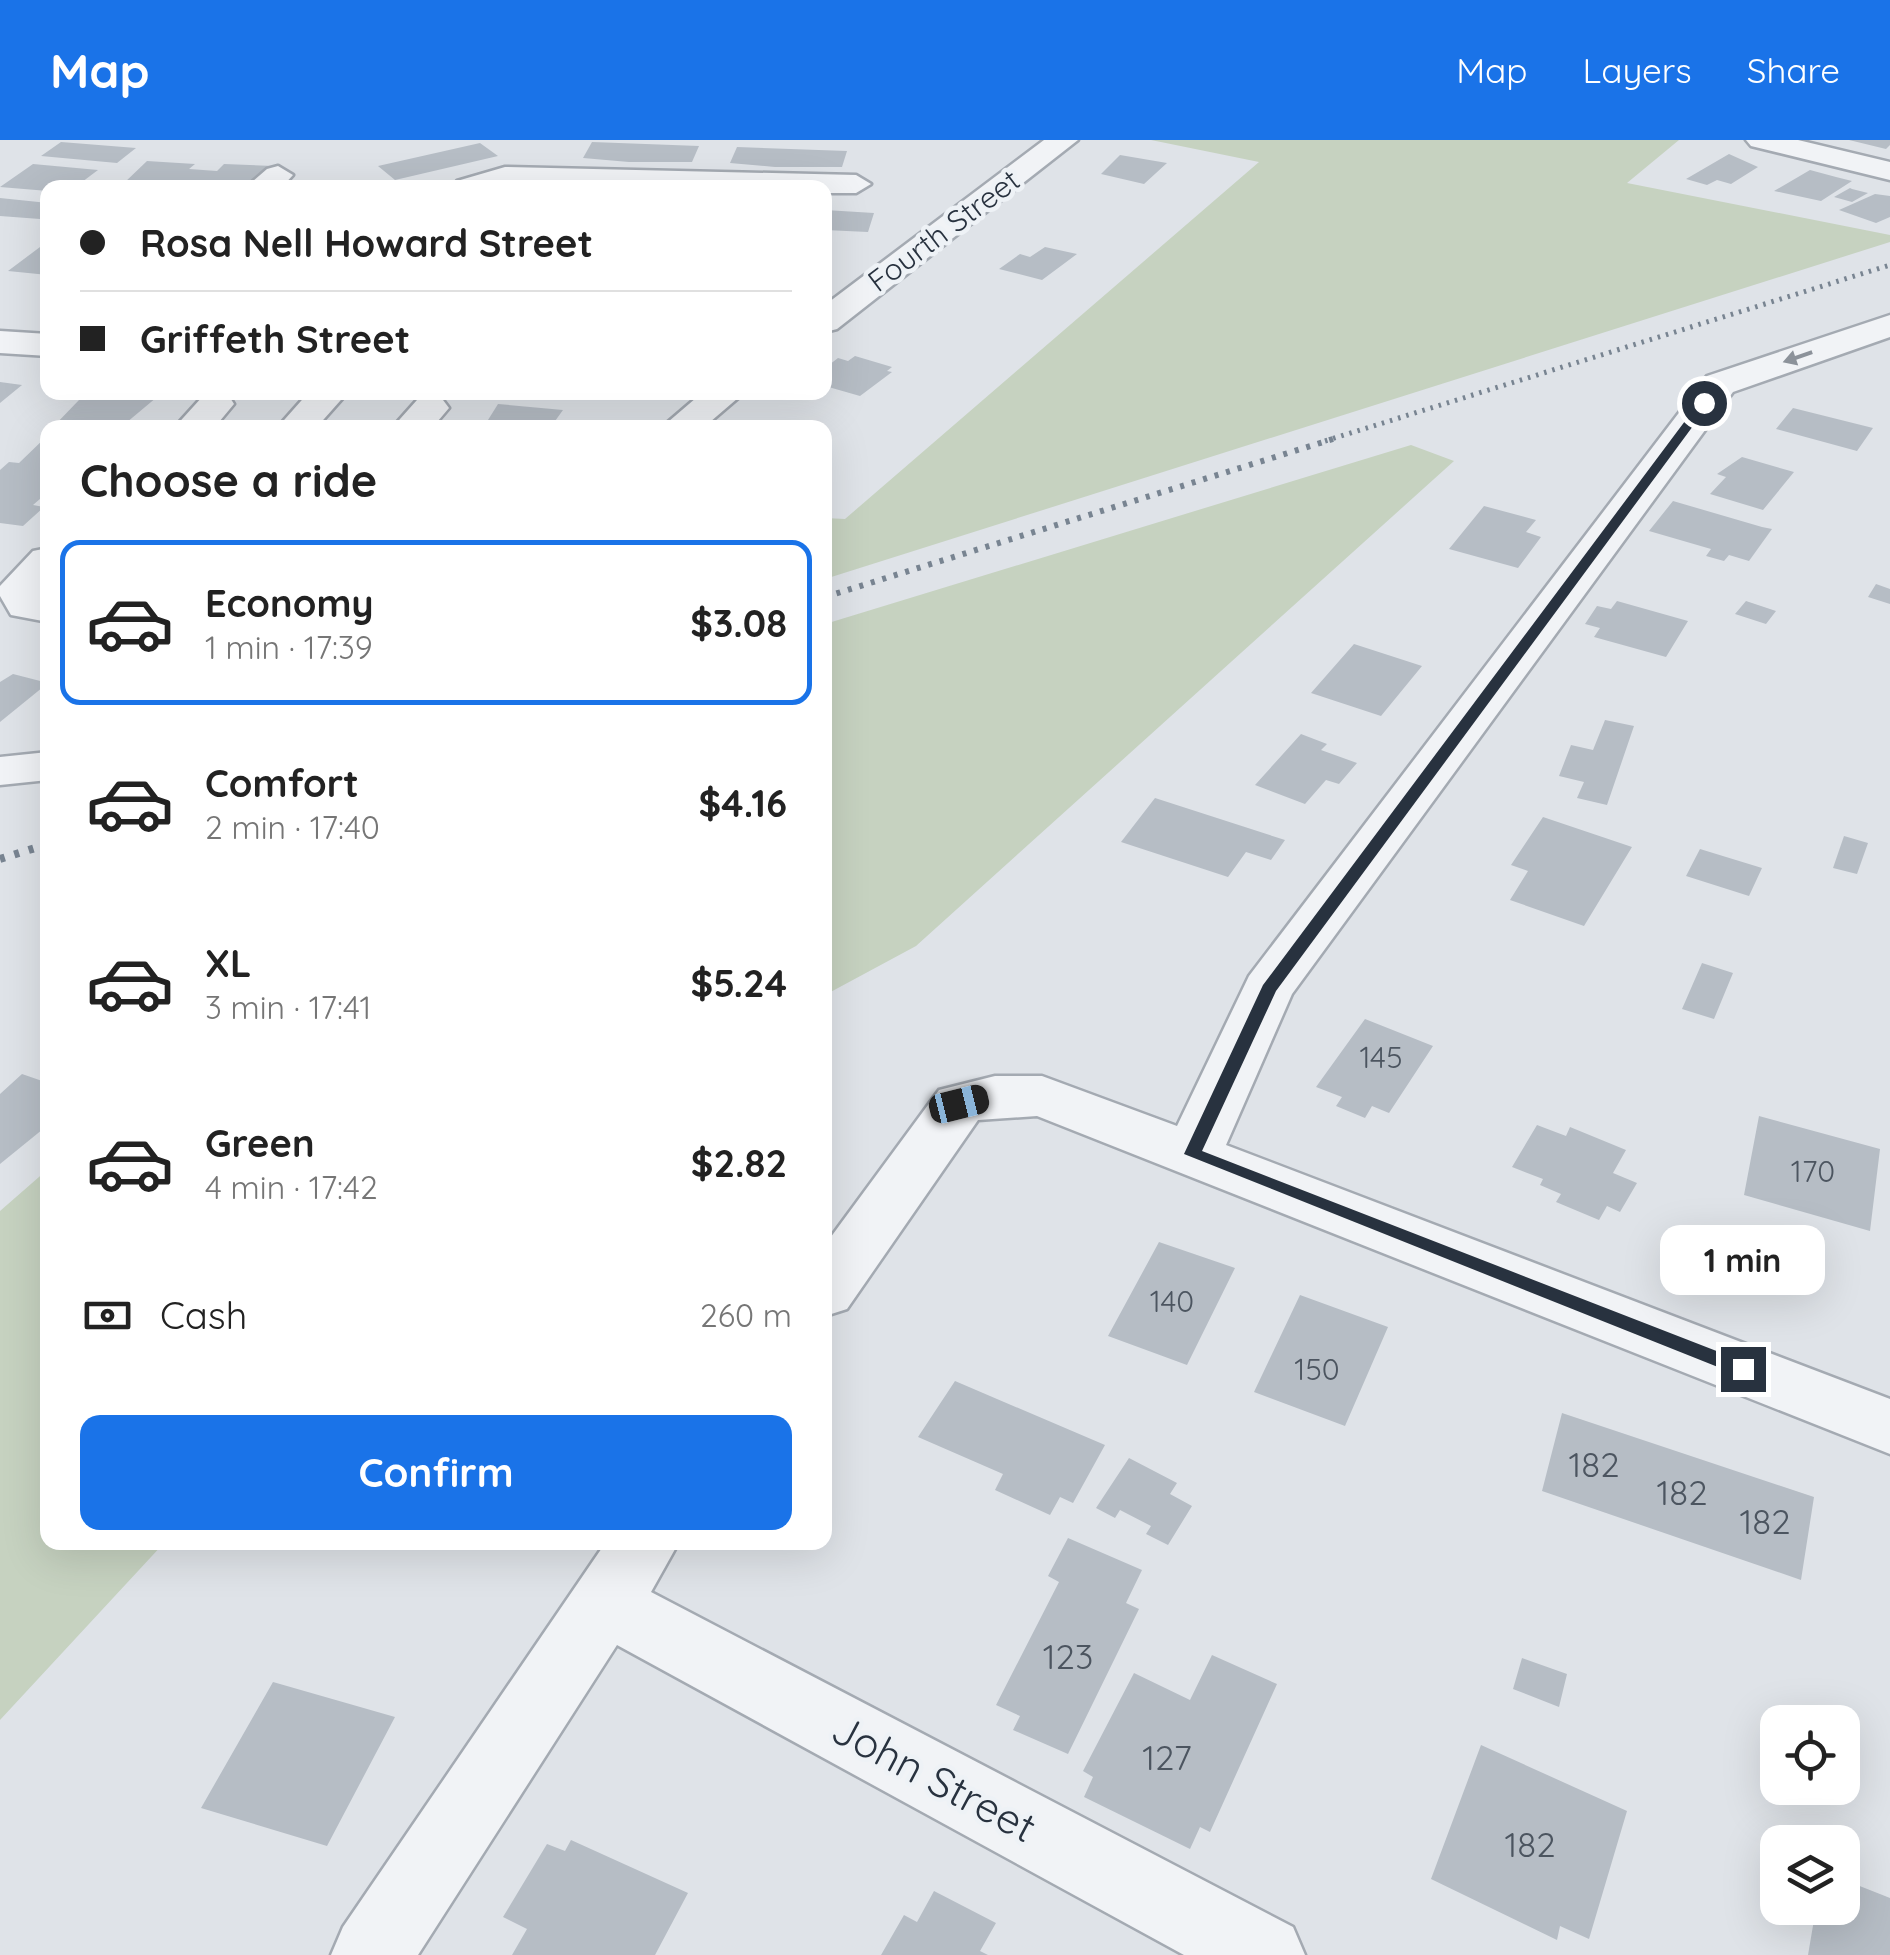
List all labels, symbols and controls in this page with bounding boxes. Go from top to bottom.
text: Map [50,40,150,100]
text: Map [1456,48,1528,92]
text: Layers [1583,48,1692,92]
text: Share [1747,48,1840,92]
street label: Fourth Street [860,161,1027,300]
text: Rosa Nell Howard Street [140,219,593,267]
text: Griffeth Street [140,315,410,363]
one-way arrow [1782,350,1812,365]
route start [1682,381,1727,426]
text: Choose a ride [80,452,377,508]
icon: car [85,578,175,668]
text: Economy [205,579,374,627]
text: $3.08 [690,599,787,647]
text: 1 min · 17:39 [205,627,373,667]
icon: car [85,758,175,848]
text: Comfort [205,759,359,807]
text: $4.16 [699,779,787,827]
text: 2 min · 17:40 [205,807,380,847]
icon: car [85,938,175,1028]
text: XL [205,939,251,987]
text: $5.24 [691,959,787,1007]
text: 3 min · 17:41 [205,987,371,1027]
house number: 145 [1359,1038,1403,1076]
car [926,1082,992,1126]
icon: car [85,1118,175,1208]
text: Green [205,1119,315,1167]
text: $2.82 [691,1139,787,1187]
house number: 170 [1791,1152,1835,1190]
text: 4 min · 17:42 [205,1167,378,1207]
callout: 1 min [1660,1224,1826,1294]
text: 1 min [1704,1240,1781,1280]
house number: 140 [1150,1282,1194,1320]
icon: cash [80,1288,135,1343]
text: Cash [160,1291,247,1339]
text: 260 m [700,1295,792,1335]
route end [1721,1347,1766,1392]
house number: 150 [1294,1350,1340,1388]
button: Confirm [80,1415,792,1530]
house number: 182 [1568,1442,1620,1486]
house number: 182 [1656,1470,1708,1514]
house number: 182 [1739,1499,1791,1543]
house number: 123 [1043,1634,1093,1678]
street label: John Street [823,1702,1045,1853]
map controls [1760,1705,1860,1925]
button: locate [1760,1705,1860,1805]
house number: 127 [1142,1735,1192,1779]
house number: 182 [1504,1822,1556,1866]
button: layers [1760,1825,1860,1925]

